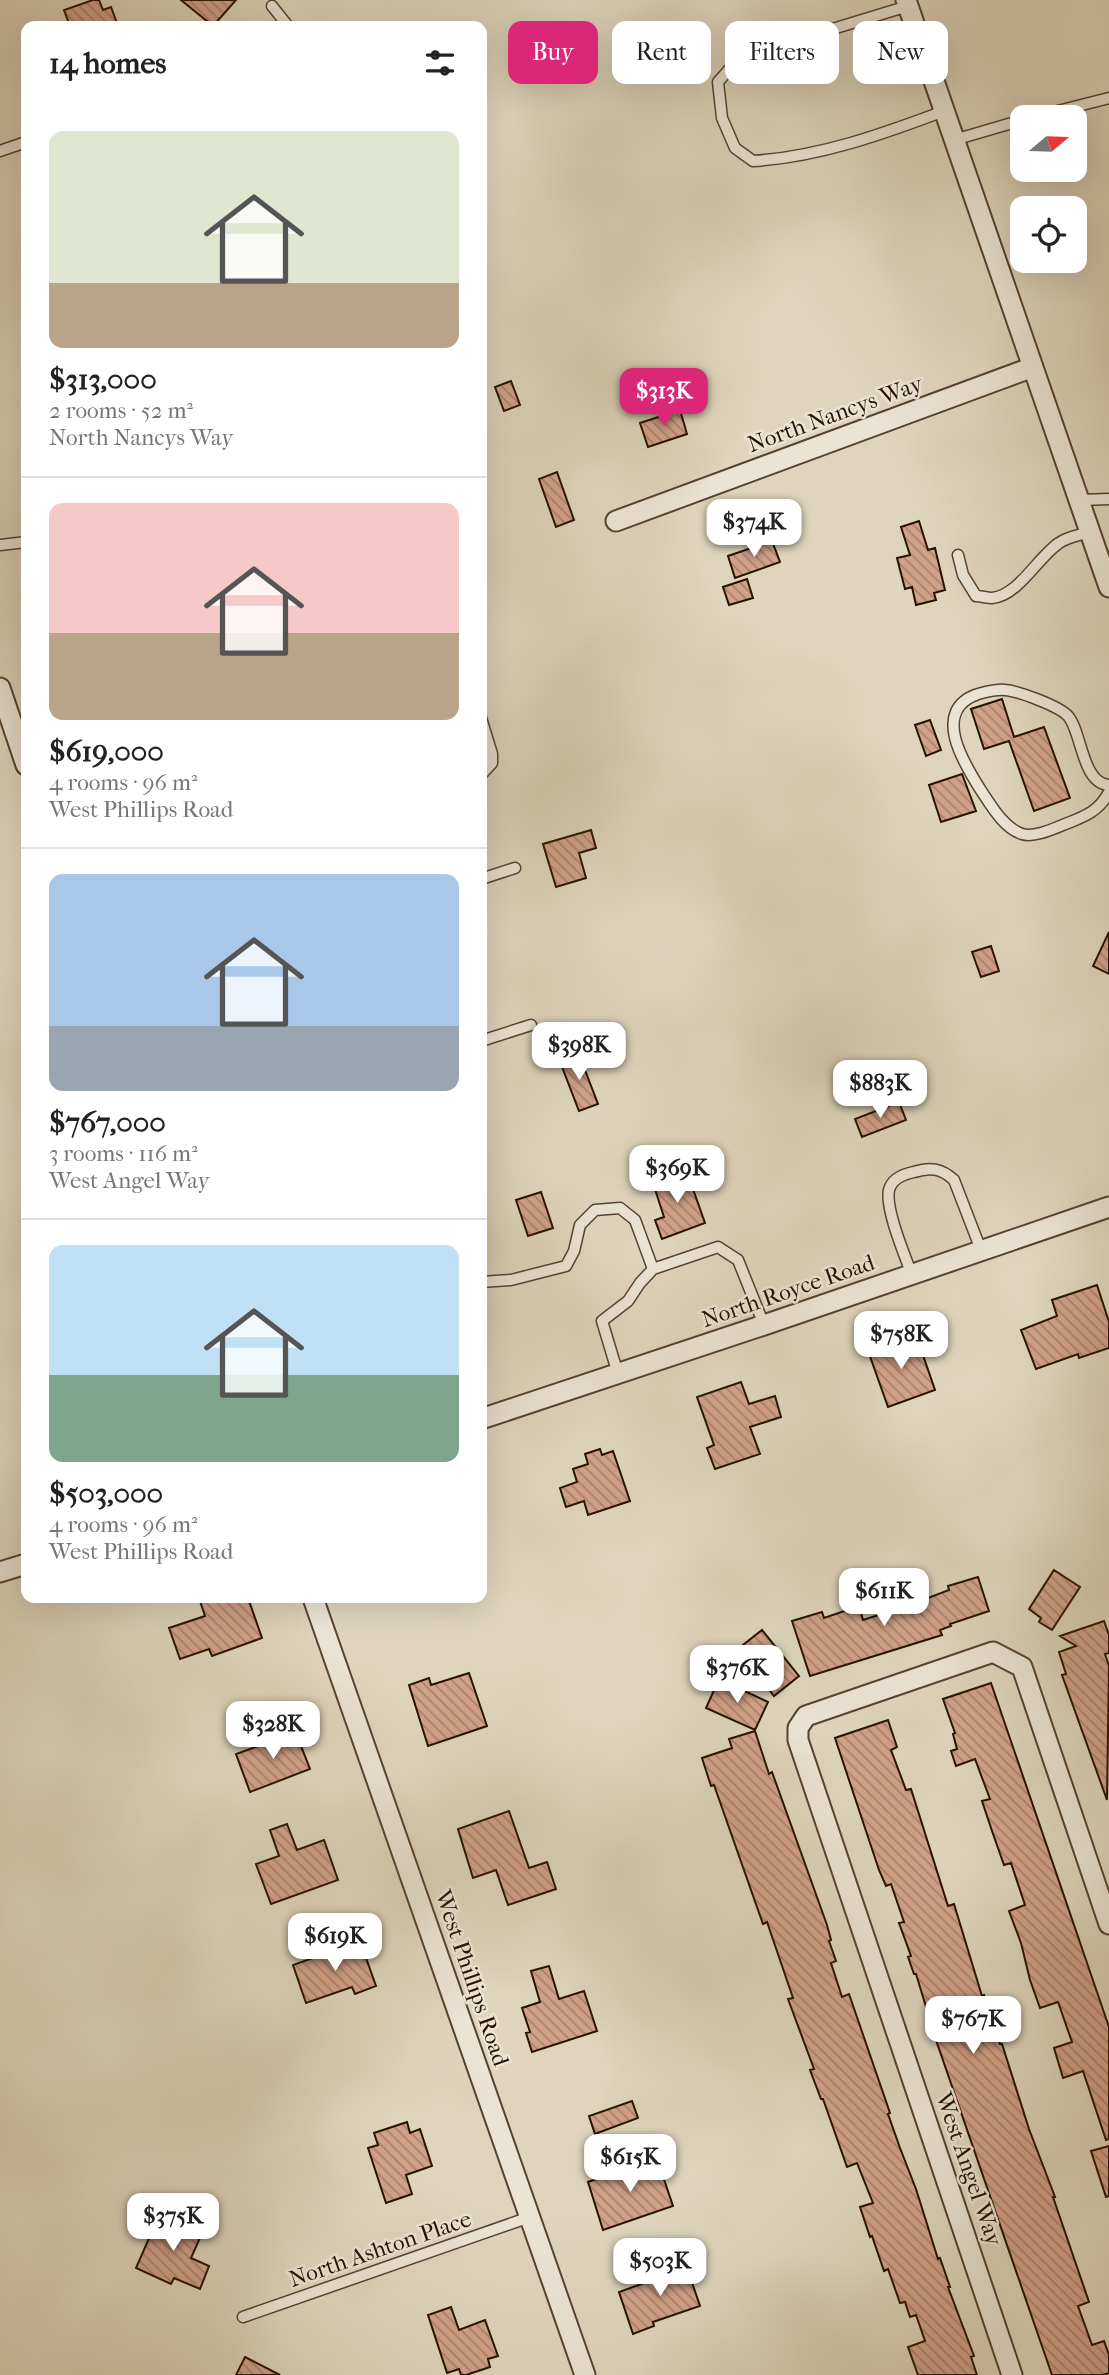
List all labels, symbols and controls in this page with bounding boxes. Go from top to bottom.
chip: Buy [508,21,598,84]
chip: Rent [612,21,711,84]
chip: Filters [725,21,839,84]
chip: New [853,21,948,84]
icon: filters [421,44,459,82]
text: 14 homes [49,46,166,81]
north arrow [1010,105,1087,182]
map controls [1010,105,1087,273]
icon: home [191,176,317,302]
button: locate [1010,196,1087,273]
text: $313,000 [49,362,157,397]
pin: $313K [615,368,713,428]
street label: North Nancys Way [744,370,927,458]
text: $313K [636,377,692,404]
text: 2 rooms · 52 m² [49,397,193,424]
text: North Nancys Way [49,424,233,451]
pin: $374K [705,500,803,559]
text: $374K [723,508,785,535]
icon: home [191,548,317,674]
text: $619,000 [49,734,164,769]
text: 4 rooms · 96 m² [49,769,198,796]
text: West Phillips Road [49,796,233,823]
icon: home [191,919,317,1045]
pin: $398K [530,1023,628,1082]
text: $398K [548,1031,610,1058]
pin: $883K [831,1060,929,1120]
text: $883K [849,1069,911,1096]
text: $767,000 [49,1105,166,1140]
text: 3 rooms · 116 m² [49,1140,198,1167]
pin: $369K [628,1146,726,1205]
text: $369K [645,1154,709,1181]
text: West Angel Way [49,1167,210,1194]
street label: North Royce Road [698,1249,879,1333]
icon: home [191,1290,317,1416]
pin: $758K [852,1312,950,1371]
text: $758K [870,1320,932,1347]
text: $503,000 [49,1476,163,1511]
text: 4 rooms · 96 m² [49,1511,198,1538]
text: West Phillips Road [49,1538,233,1565]
pin: $611K [835,1568,933,1628]
text: $611K [855,1577,913,1604]
pin: $376K [688,1646,786,1705]
text: $376K [706,1654,768,1681]
pin: $328K [224,1702,322,1761]
text: $328K [242,1710,304,1737]
street label: West Phillips Road [429,1886,515,2070]
pin: $619K [286,1913,384,1973]
text: $619K [304,1922,366,1949]
pin: $767K [924,1996,1022,2056]
text: $767K [941,2005,1005,2032]
street label: West Angel Way [930,2088,1008,2250]
pin: $615K [581,2134,679,2194]
text: $615K [600,2143,660,2170]
pin: $375K [124,2194,222,2253]
text: $375K [143,2202,203,2229]
street label: North Ashton Place [285,2205,475,2293]
pin: $503K [611,2238,709,2298]
text: $503K [629,2247,691,2274]

